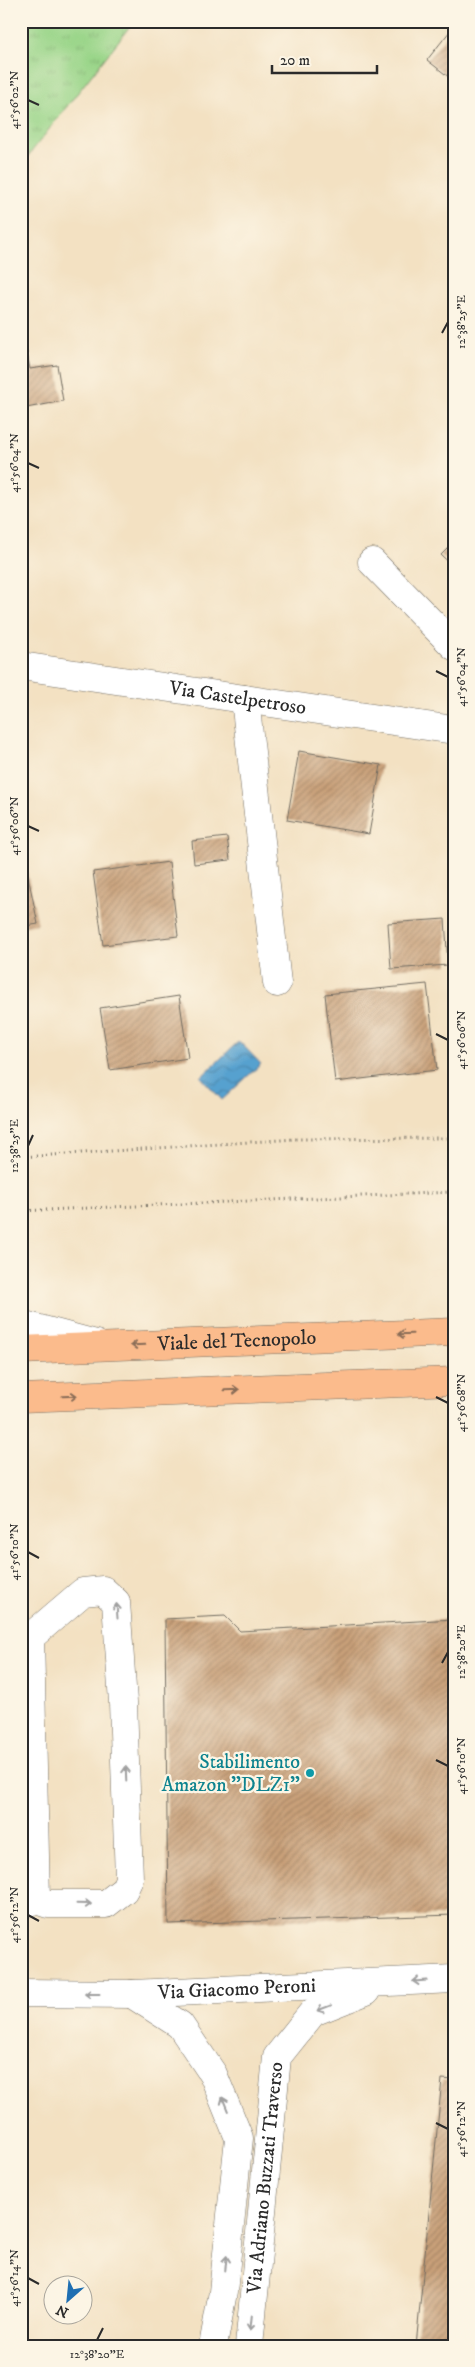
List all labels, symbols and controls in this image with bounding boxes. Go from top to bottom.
scale bar [272,42,378,74]
text: 20 m [280,51,310,70]
text: 41°56'02"N [7,71,22,129]
text: 12°38'25"E [454,295,469,349]
text: 41°56'04"N [7,433,22,493]
text: 41°56'04"N [454,647,469,707]
street label: Via Castelpetroso [167,675,308,720]
text: 41°56'06"N [7,796,22,855]
text: 41°56'06"N [454,1010,469,1069]
text: 12°38'25"E [7,1119,22,1173]
street label: Viale del Tecnopolo [156,1325,317,1357]
one-way arrow [397,1329,413,1338]
one-way arrow [130,1340,146,1350]
text: 41°56'08"N [454,1374,469,1432]
one-way arrow [224,1385,240,1394]
one-way arrow [62,1391,78,1401]
text: 41°56'10"N [7,1523,22,1581]
one-way arrow [112,1604,122,1620]
text: 12°38'20"E [454,1624,469,1679]
text: 41°56'10"N [454,1737,469,1795]
place label: Stabilimento Amazon "DLZ1" [161,1750,300,1798]
one-way arrow [121,1766,130,1782]
marker: Stabilimento Amazon "DLZ1" [304,1767,316,1779]
text: 41°56'12"N [7,1887,22,1943]
one-way arrow [76,1899,92,1909]
street label: Via Giacomo Peroni [156,1973,316,2005]
one-way arrow [412,1977,428,1986]
one-way arrow [85,1989,101,1999]
one-way arrow [317,2003,332,2013]
street label: Via Adriano Buzzati Traverso [242,2061,289,2296]
one-way arrow [220,2097,230,2112]
text: 41°56'12"N [454,2101,469,2157]
text: 41°56'14"N [7,2249,22,2307]
one-way arrow [221,2255,231,2271]
north arrow [42,2274,92,2324]
text: N [53,2300,72,2321]
one-way arrow [246,2315,256,2331]
text: 12°38'20"E [70,2347,125,2362]

